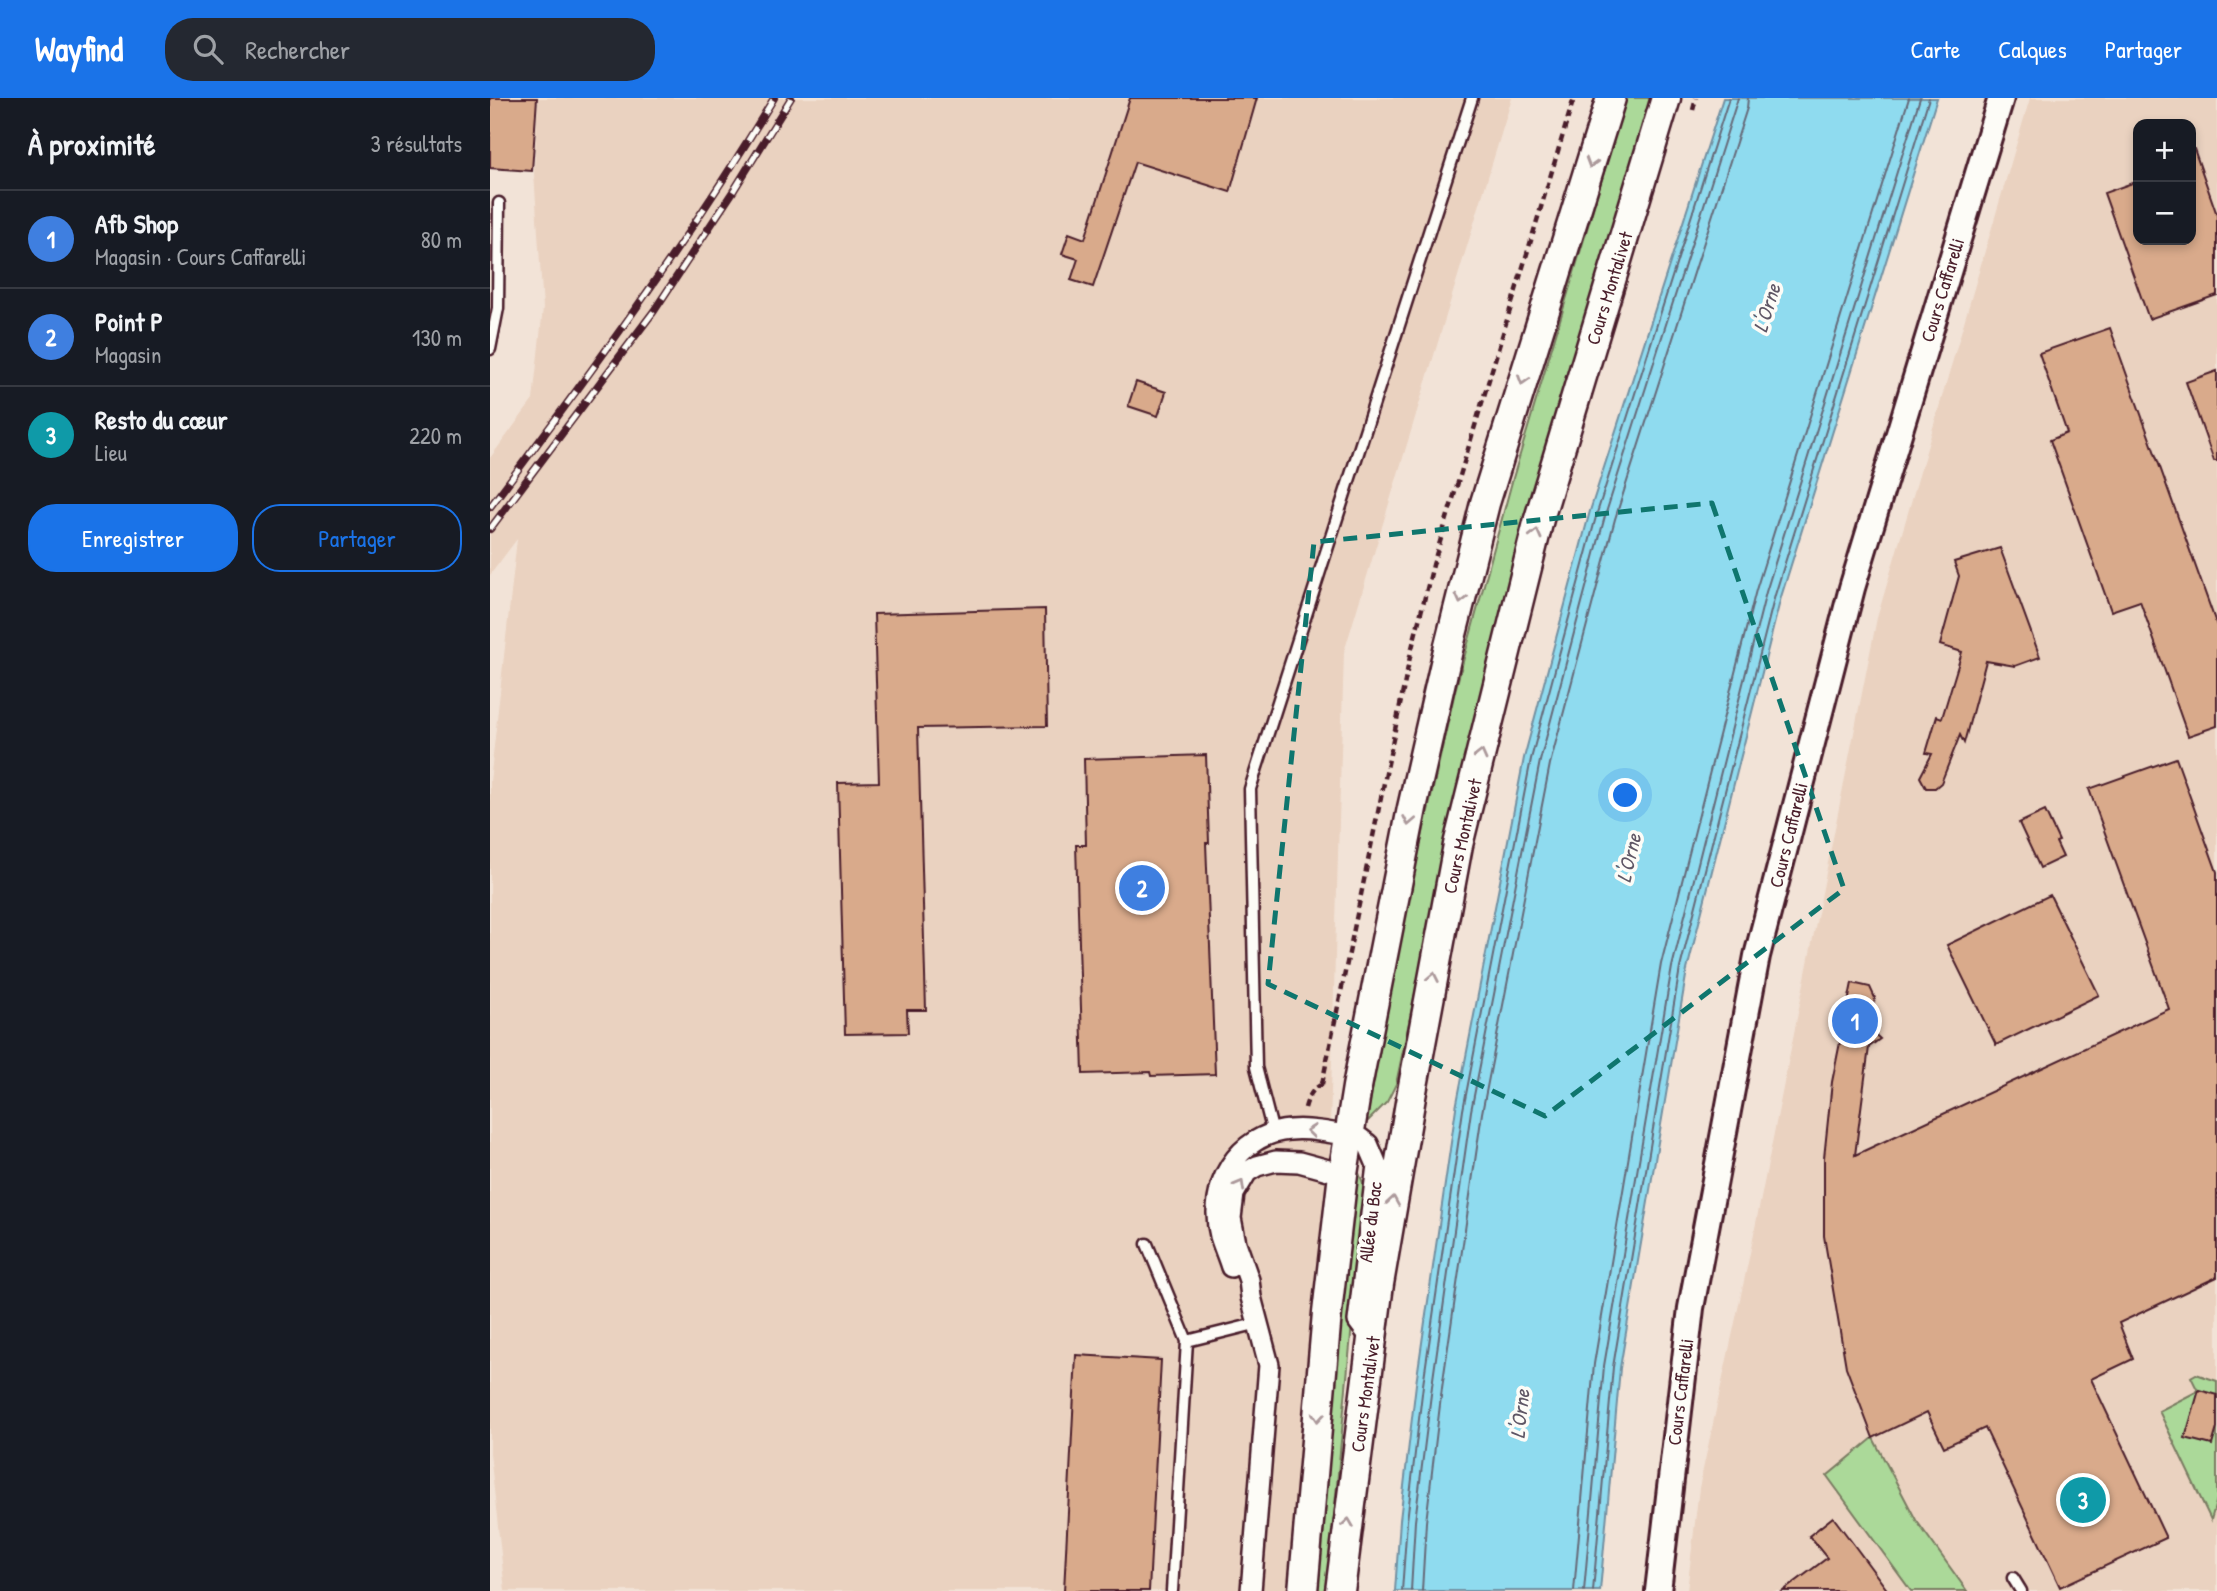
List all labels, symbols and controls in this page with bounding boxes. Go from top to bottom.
search box [165,18,655,81]
text: Wayfind [35,27,123,71]
icon: search [189,30,227,68]
text: Rechercher [245,32,350,67]
text: Carte [1911,33,1960,65]
text: Calques [1998,33,2067,65]
text: Partager [2105,33,2182,65]
map controls [2133,119,2196,245]
button: + [2133,119,2196,182]
text: À proximité [28,124,156,164]
text: 3 résultats [371,128,462,159]
one-way arrow [1585,156,1599,169]
button: − [2133,182,2196,245]
text: Afb Shop [95,206,178,241]
text: 1 [47,224,55,255]
text: 80 m [421,224,462,255]
street label: Cours Montalivet [1579,228,1639,348]
street label: Cours Caffarelli [1914,235,1970,345]
text: Magasin · Cours Caffarelli [95,241,306,272]
water label: L'Orne [1746,279,1788,335]
text: Point P [95,304,163,339]
text: 2 [46,322,56,353]
text: 130 m [412,322,462,353]
text: Magasin [95,339,161,370]
one-way arrow [1517,374,1532,386]
text: Resto du cœur [95,402,227,437]
text: 3 [46,420,56,451]
text: 220 m [409,420,462,451]
text: Lieu [95,437,127,468]
button: Enregistrer [28,504,238,572]
button: Partager [252,504,462,572]
one-way arrow [1528,528,1542,540]
one-way arrow [1455,593,1469,605]
one-way arrow [1473,749,1487,761]
street label: Cours Montalivet [1436,776,1488,896]
your location [1608,778,1642,812]
street label: Cours Caffarelli [1762,780,1814,890]
one-way arrow [1403,815,1418,827]
water label: L'Orne [1609,829,1649,885]
pin: 2 [1119,862,1165,914]
one-way arrow [1425,971,1440,983]
pin: 1 [1832,995,1878,1047]
one-way arrow [1306,1124,1317,1139]
one-way arrow [1232,1179,1245,1192]
street label: Allée du Bac [1352,1180,1388,1264]
one-way arrow [1385,1195,1400,1207]
street label: Cours Montalivet [1344,1334,1386,1454]
street label: Cours Caffarelli [1661,1337,1699,1447]
water label: L'Orne [1503,1387,1537,1440]
one-way arrow [1311,1412,1326,1423]
pin: 3 [2060,1474,2106,1526]
one-way arrow [1340,1517,1355,1529]

